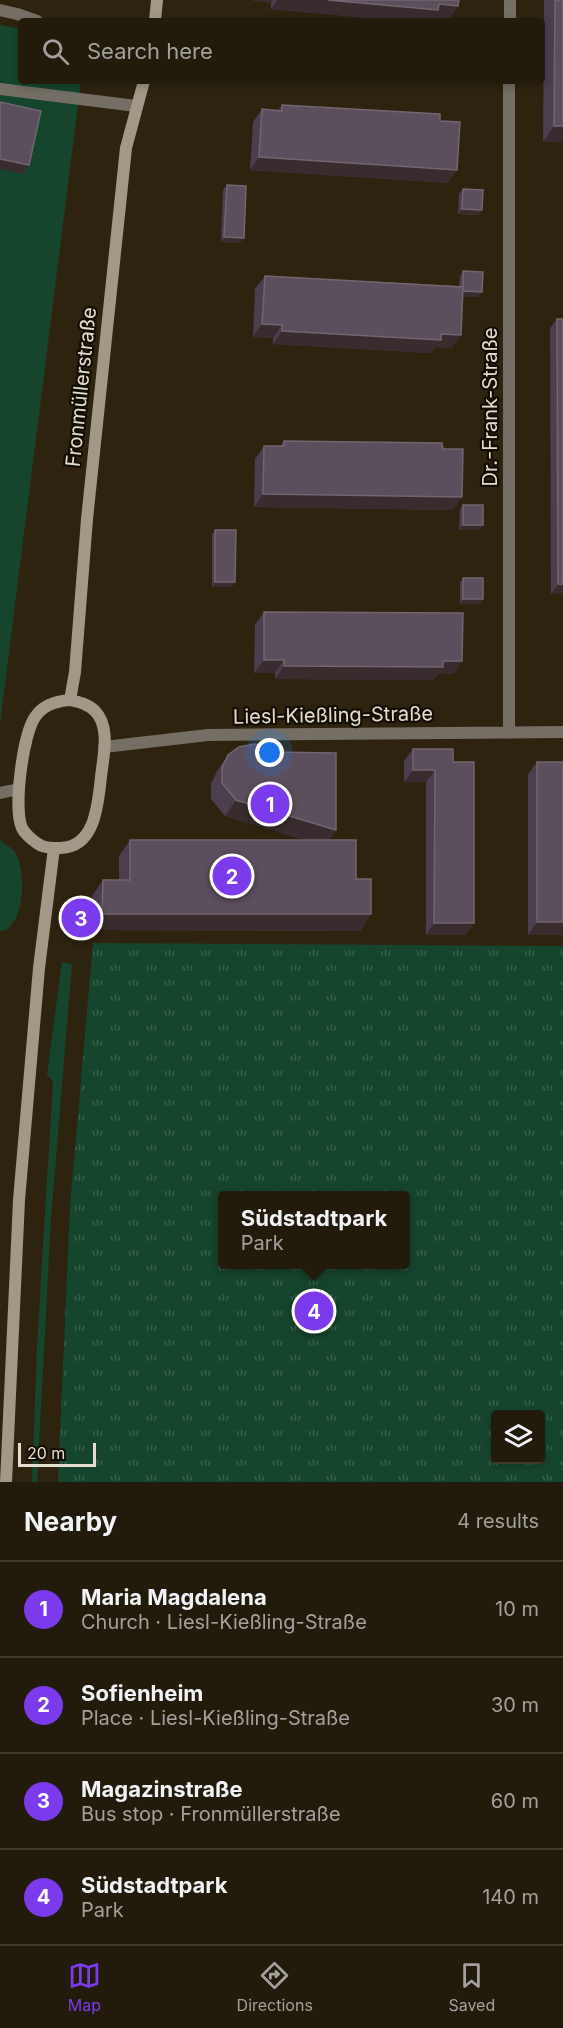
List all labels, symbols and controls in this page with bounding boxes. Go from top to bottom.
search box [18,18,545,84]
icon: search [39,35,72,68]
text: Search here [87,38,213,64]
street label: Fronmüllerstraße [61,306,101,468]
street label: Dr.-Frank-Straße [478,328,502,486]
street label: Liesl-Kießling-Straße [233,701,433,729]
your location [255,738,284,767]
pin: 1 [250,782,290,826]
pin: 2 [212,854,252,898]
pin: 3 [62,896,100,940]
popup [218,1191,410,1269]
text: Südstadtpark [241,1205,387,1231]
text: Park [241,1231,284,1255]
pin: 4 [294,1288,334,1334]
map controls [491,1410,545,1464]
button: layers [491,1410,545,1464]
scale bar [18,1440,96,1468]
text: 20 m [27,1443,65,1463]
text: Nearby [24,1506,117,1537]
text: 4 results [457,1509,539,1533]
text: Maria Magdalena [81,1584,267,1610]
text: 1 [39,1597,48,1621]
text: 10 m [495,1597,539,1621]
text: Church · Liesl-Kießling-Straße [81,1610,367,1634]
text: Sofienheim [81,1680,203,1706]
text: 2 [37,1693,50,1717]
text: 30 m [491,1693,539,1717]
text: Place · Liesl-Kießling-Straße [81,1706,350,1730]
text: Magazinstraße [81,1776,243,1802]
text: 3 [37,1789,50,1813]
text: 60 m [491,1789,539,1813]
text: Bus stop · Fronmüllerstraße [81,1802,341,1826]
text: Südstadtpark [81,1872,227,1898]
text: 4 [37,1885,50,1909]
text: 140 m [482,1885,539,1909]
text: Park [81,1898,124,1922]
tab: Map [68,1959,101,2015]
tab: Directions [237,1959,313,2015]
tab: Saved [448,1959,495,2015]

